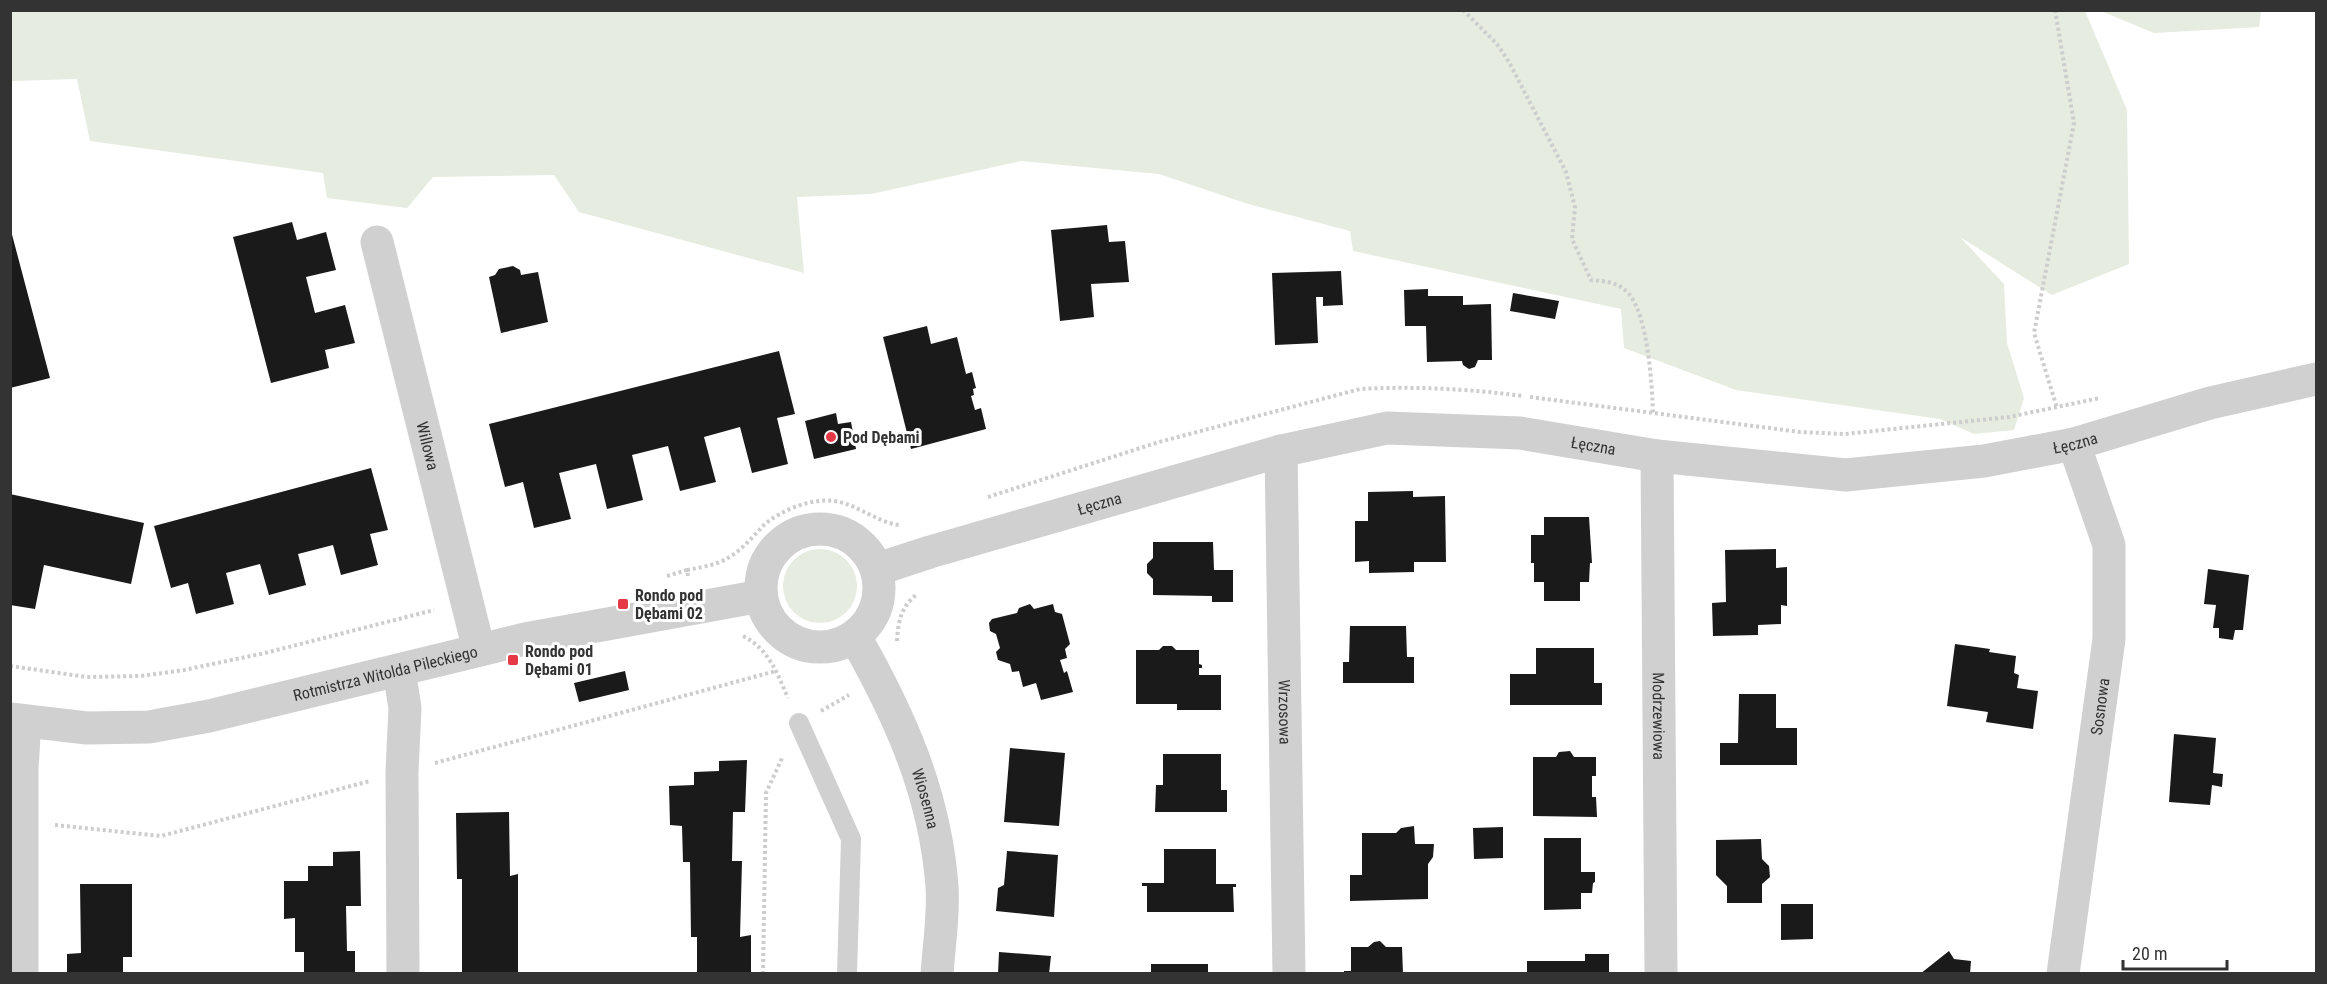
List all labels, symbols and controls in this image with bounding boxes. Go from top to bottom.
street label: Willowa [412,420,443,472]
place label: Pod Dębami [843,428,920,447]
street label: Łęczna [2052,429,2100,458]
marker: Pod Dębami [824,430,838,444]
street label: Łęczna [1570,433,1617,459]
street label: Łęczna [1075,488,1124,519]
place label: Rondo pod Dębami 02 [635,586,703,623]
marker: Rondo pod Dębami 02 [616,597,630,611]
street label: Rotmistrza Witolda Pileckiego [291,642,480,705]
place label: Rondo pod Dębami 01 [525,642,593,679]
marker: Rondo pod Dębami 01 [506,653,520,667]
street label: Modrzewiowa [1649,672,1668,760]
street label: Sosnowa [2087,677,2114,736]
street label: Wrzosowa [1274,679,1294,745]
street label: Wiosenna [908,766,943,831]
scale bar [2123,933,2226,971]
text: 20 m [2132,943,2167,964]

